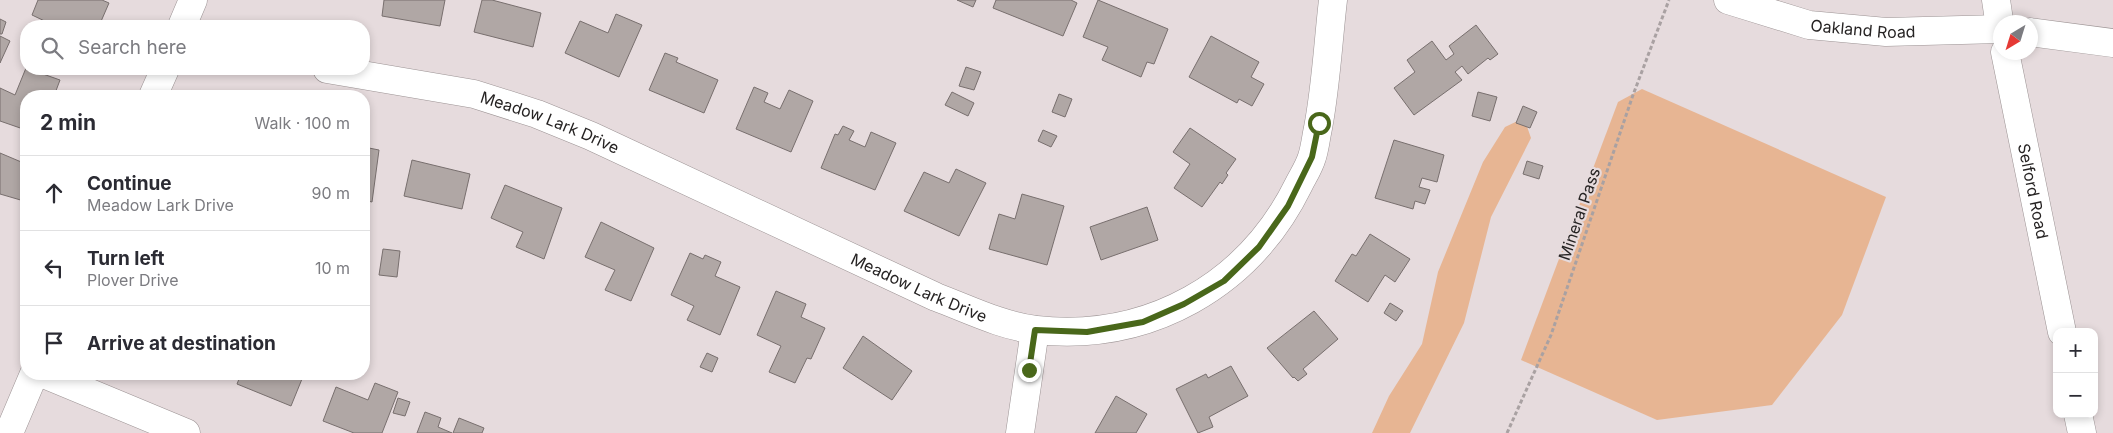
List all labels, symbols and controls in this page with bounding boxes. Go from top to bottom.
street label: Oakland Road [1810,15,1916,42]
north arrow [1993,15,2038,60]
search box [20,20,370,75]
icon: search [38,34,66,62]
text: Search here [78,36,187,59]
street label: Meadow Lark Drive [478,87,622,158]
text: 2 min [40,110,96,135]
route start [1308,112,1331,135]
text: Walk · 100 m [255,113,350,133]
street label: Selford Road [2014,142,2053,241]
street label: Mineral Pass [1554,165,1604,263]
text: Continue [87,172,172,195]
icon: ahead [40,179,68,207]
text: 90 m [311,183,350,203]
text: Meadow Lark Drive [87,195,234,215]
text: Turn left [87,247,165,270]
street label: Meadow Lark Drive [848,249,990,326]
icon: left [40,254,68,282]
text: 10 m [315,258,350,278]
text: Plover Drive [87,270,179,290]
map controls [2053,328,2098,418]
button: + [2053,328,2098,373]
icon: arrive [40,329,68,357]
text: Arrive at destination [87,332,276,355]
route end [1018,359,1041,382]
button: − [2053,373,2098,418]

